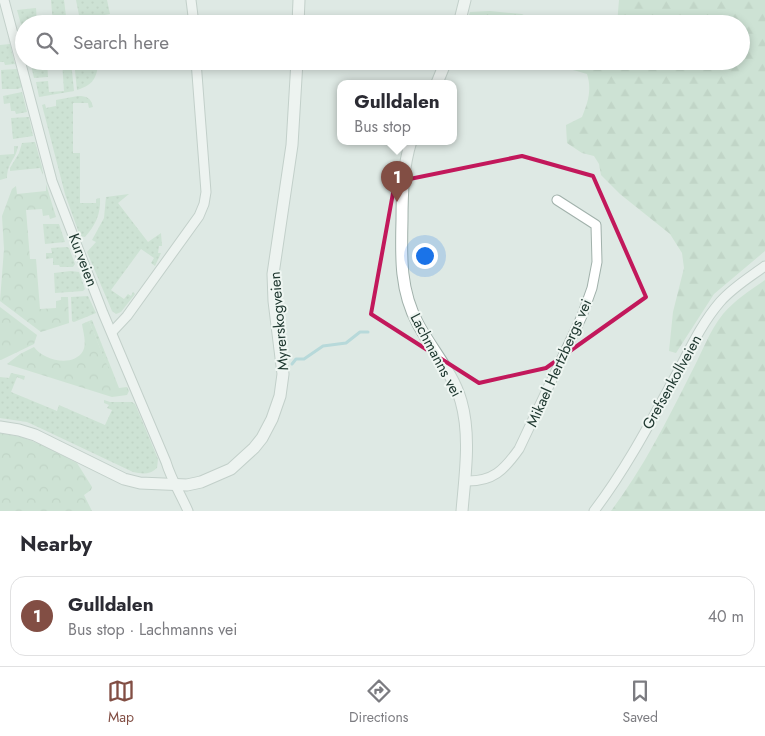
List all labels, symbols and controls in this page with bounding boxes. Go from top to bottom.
search box [15,15,750,70]
icon: search [33,29,61,57]
text: Search here [73,29,169,56]
popup [337,80,457,145]
text: Gulldalen [354,88,440,115]
text: Bus stop [354,115,411,138]
pin: 1 [381,161,413,202]
street label: Kurveien [63,230,103,290]
your location [412,243,438,269]
street label: Myrerskogveien [264,271,294,371]
street label: Mikael Hertzbergs vei [521,296,597,430]
street label: Lachmanns vei [405,309,467,401]
street label: Grefsenkollveien [637,331,707,433]
text: Nearby [20,529,92,559]
text: Gulldalen [68,591,154,618]
text: 1 [33,605,41,628]
text: 40 m [708,605,744,628]
text: Bus stop · Lachmanns vei [68,618,238,641]
tab: Map [107,677,135,727]
tab: Directions [349,677,408,727]
tab: Saved [622,677,658,727]

